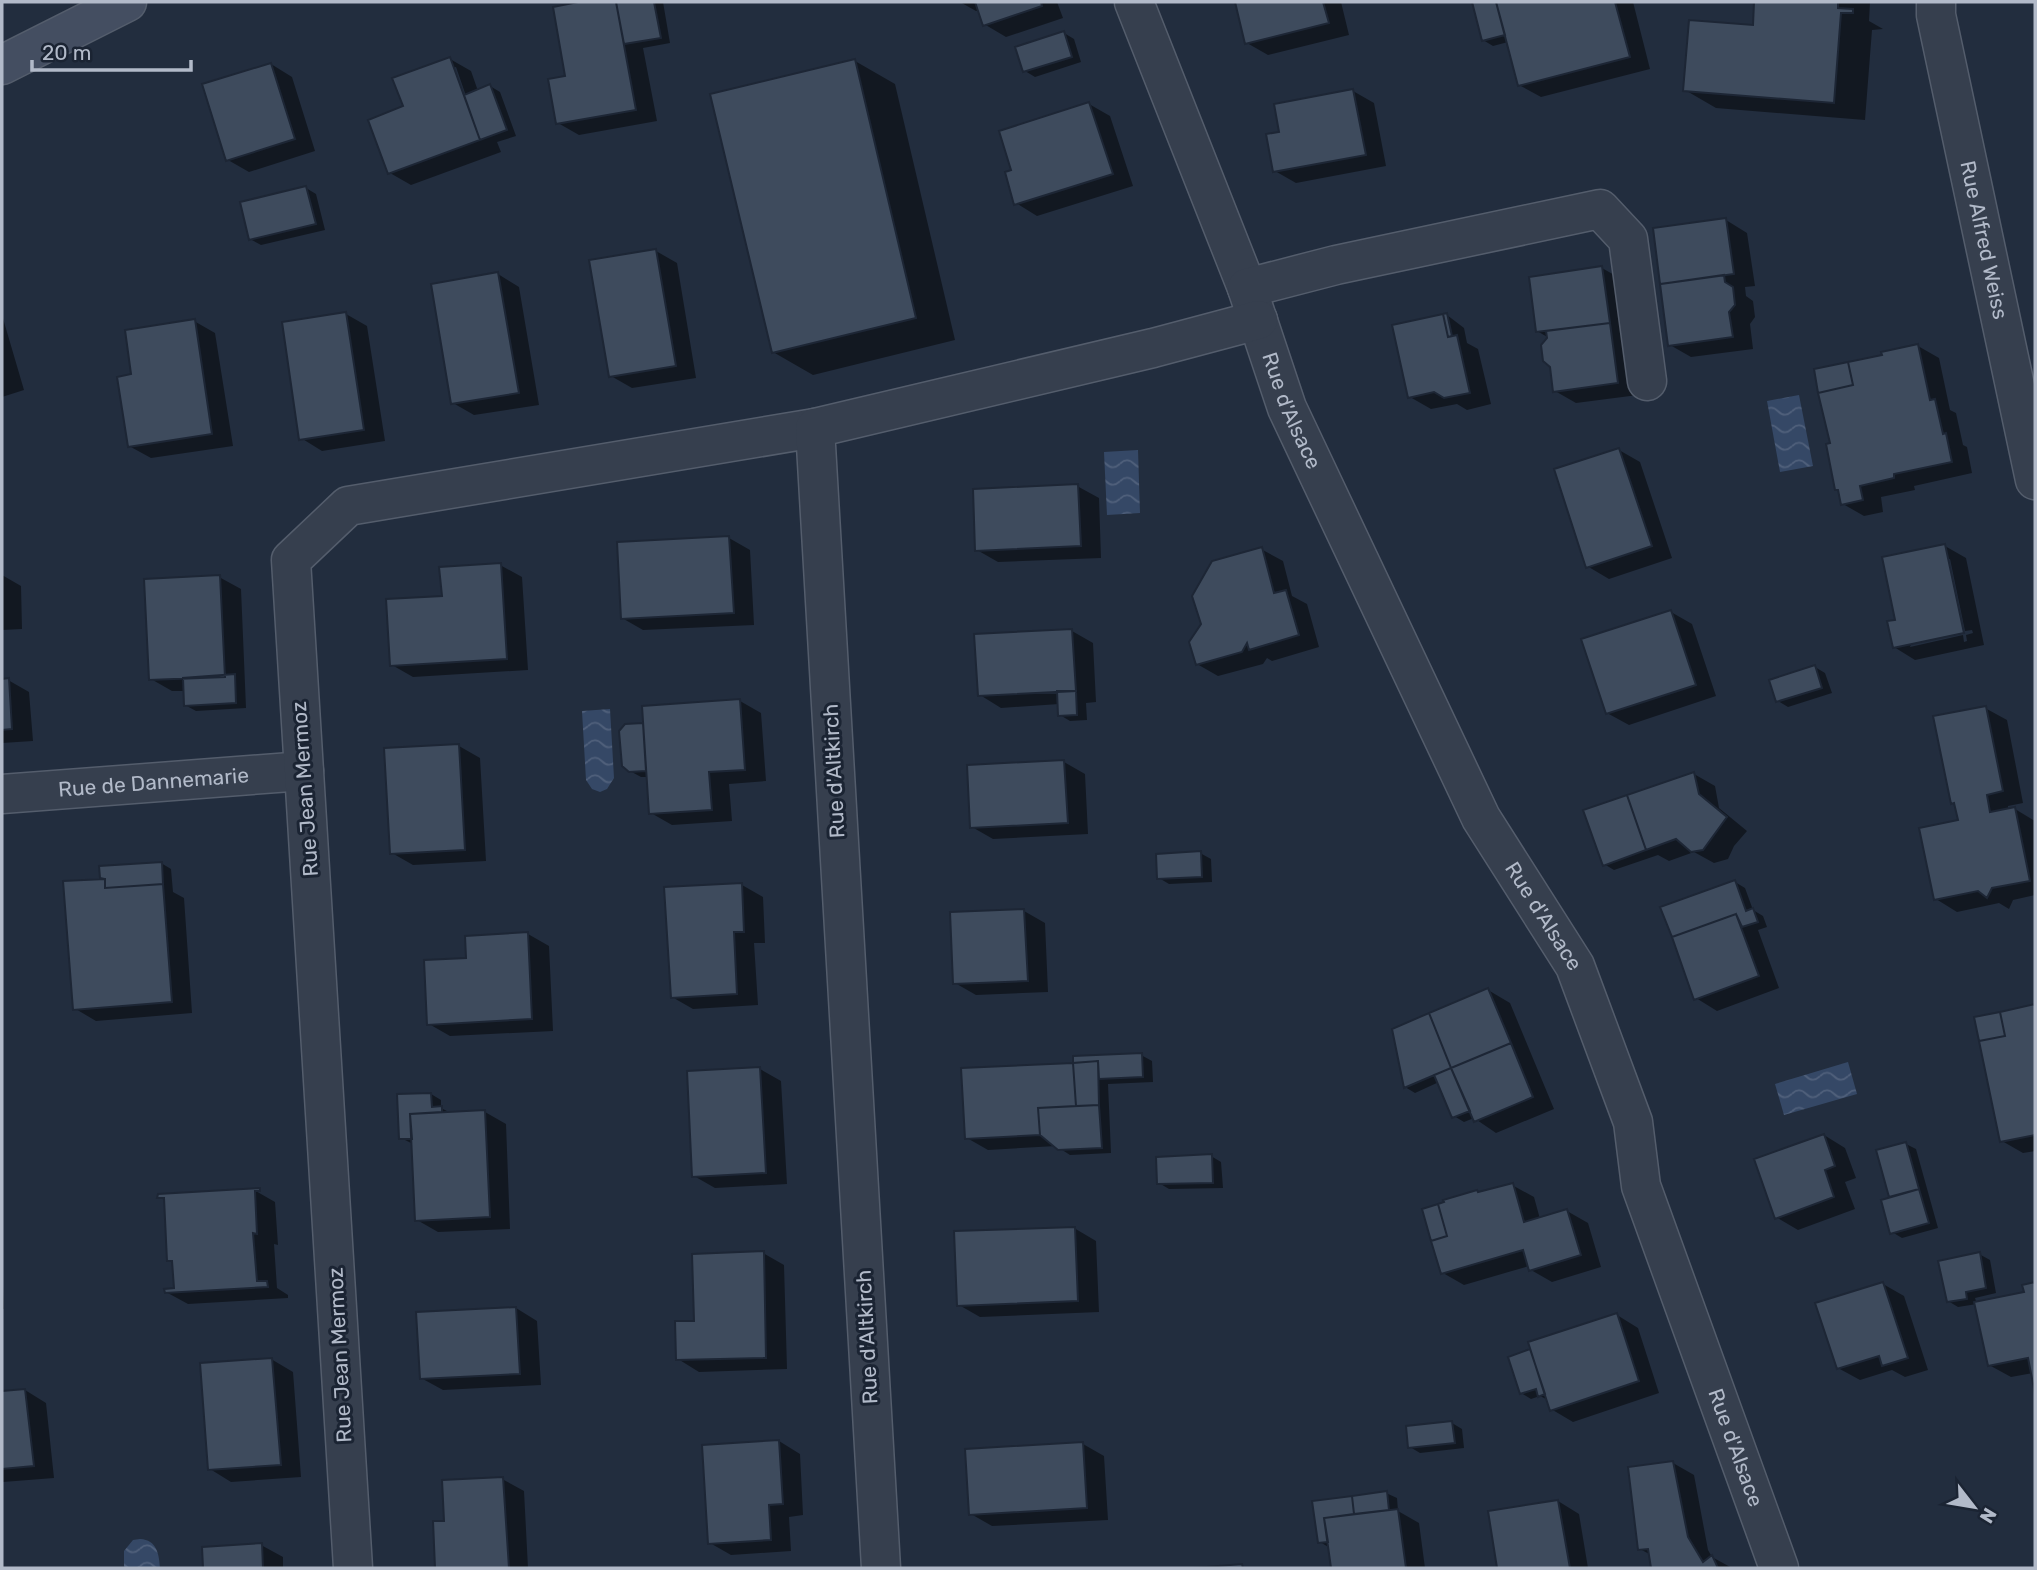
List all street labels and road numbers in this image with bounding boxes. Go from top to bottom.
street label: Rue Alfred Weiss [1955,158,2013,321]
street label: Rue d'Alsace [1257,349,1327,473]
street label: Rue Jean Mermoz [286,701,323,877]
street label: Rue d'Altkirch [818,703,850,839]
street label: Rue de Dannemarie [57,762,250,802]
street label: Rue d'Alsace [1500,857,1588,975]
street label: Rue Jean Mermoz [322,1267,357,1443]
street label: Rue d'Altkirch [851,1269,883,1405]
street label: Rue d'Alsace [1703,1385,1769,1510]

